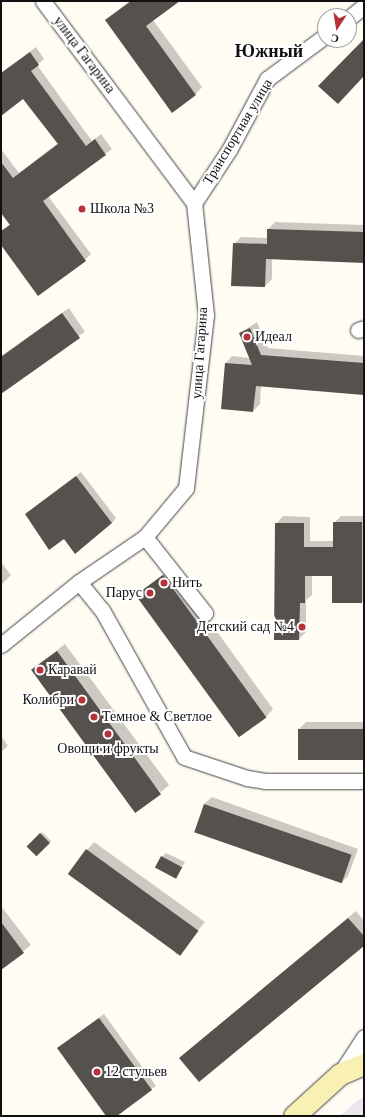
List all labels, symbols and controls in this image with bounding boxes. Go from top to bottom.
north arrow [317,8,357,48]
street label: улица Гагарина [50,13,118,97]
text: С [330,32,340,45]
district label: Южный [235,40,303,62]
street label: Транспортная улица [200,76,276,188]
place label: Школа №3 [90,201,154,217]
marker: Школа №3 [77,204,87,214]
street label: улица Гагарина [188,306,212,400]
place label: Идеал [255,329,292,345]
marker: Идеал [242,332,252,342]
place label: Нить [172,575,202,591]
marker: Нить [159,578,169,588]
place label: Парус [106,585,142,601]
marker: Парус [145,588,155,598]
place label: Детский сад №4 [197,619,294,635]
marker: Детский сад №4 [297,622,307,632]
place label: Каравай [48,662,97,678]
marker: Каравай [35,665,45,675]
place label: Колибри [22,692,74,708]
marker: Колибри [77,695,87,705]
place label: Темное & Светлое [102,709,212,725]
marker: Темное & Светлое [89,712,99,722]
marker: Овощи и фрукты [103,729,113,739]
place label: Овощи и фрукты [57,741,159,757]
place label: 12 стульев [105,1064,167,1080]
marker: 12 стульев [92,1067,102,1077]

